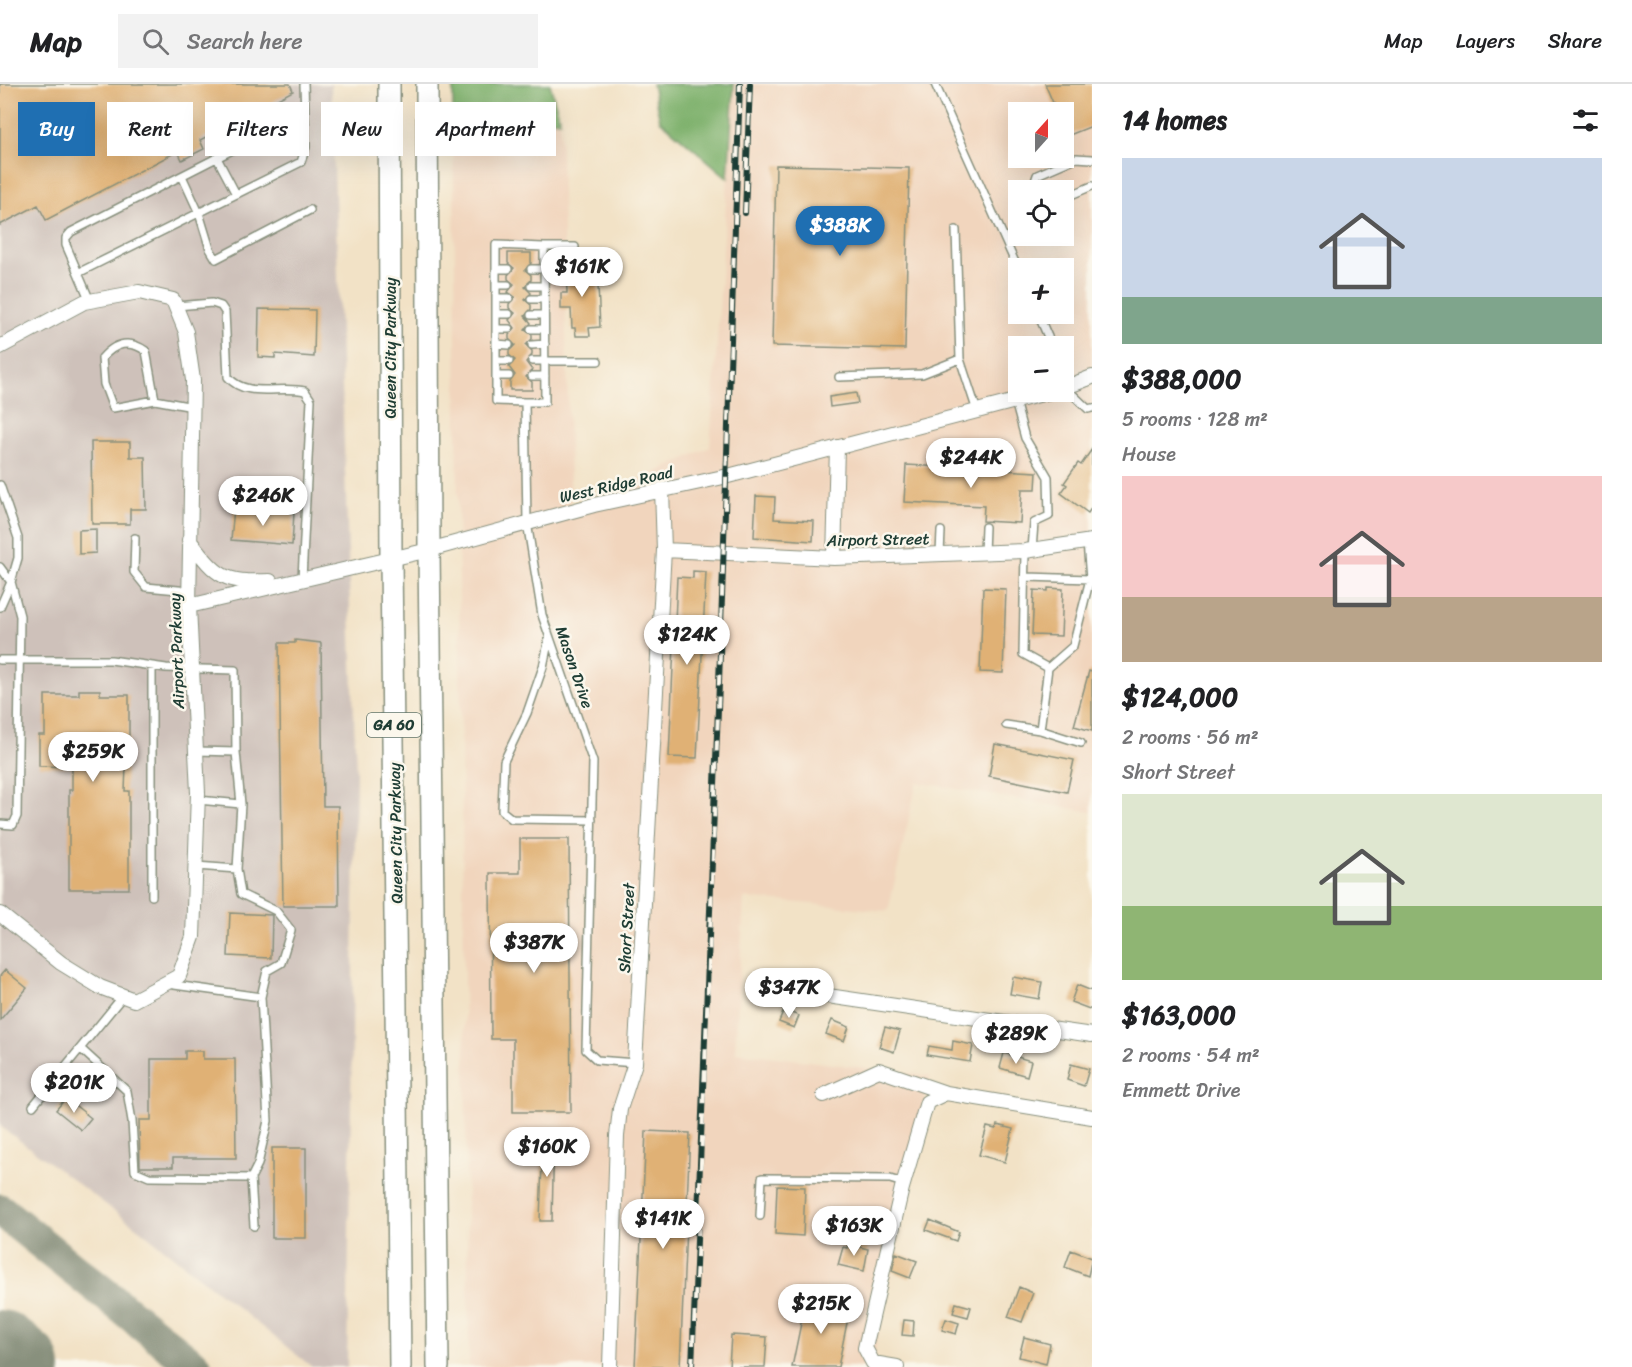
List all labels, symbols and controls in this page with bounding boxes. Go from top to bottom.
search box [118,14,538,68]
text: Map [30,17,82,66]
text: Search here [187,22,303,61]
text: Map [1384,22,1423,60]
text: Layers [1456,22,1515,60]
text: Share [1548,22,1602,60]
icon: search [139,25,172,58]
text: 14 homes [1122,97,1227,143]
chip: Buy [18,102,95,156]
chip: Rent [107,102,193,156]
chip: Filters [205,102,309,156]
chip: New [321,102,403,156]
chip: Apartment [415,102,556,156]
north arrow [1008,102,1074,168]
map controls [1008,102,1074,402]
icon: filters [1569,104,1602,137]
button: locate [1008,180,1074,246]
icon: home [1308,197,1416,305]
pin: $388K [798,206,882,257]
text: $388K [810,208,870,243]
pin: $161K [540,247,624,298]
text: $161K [555,249,609,284]
button: + [1008,258,1074,324]
street label: Queen City Parkway [376,277,405,419]
button: − [1008,336,1074,402]
text: $388,000 [1122,356,1241,402]
text: 5 rooms · 128 m² [1122,402,1268,437]
text: House [1122,437,1176,472]
pin: $244K [929,438,1013,489]
text: $244K [940,440,1002,475]
street label: West Ridge Road [556,457,677,512]
pin: $246K [221,476,305,527]
text: $246K [232,478,294,513]
icon: home [1308,515,1416,623]
street label: Airport Street [825,524,930,555]
street label: Airport Parkway [160,592,193,710]
pin: $124K [645,615,729,666]
text: $124K [658,617,716,652]
street label: Mason Drive [547,622,602,712]
text: $124,000 [1122,674,1238,720]
road number: GA 60 [367,713,421,737]
text: 2 rooms · 56 m² [1122,720,1259,755]
pin: $259K [51,732,135,783]
text: $259K [62,734,124,769]
text: Short Street [1122,755,1235,790]
street label: Queen City Parkway [380,762,411,904]
icon: home [1308,833,1416,941]
street label: Short Street [610,882,643,974]
pin: $387K [492,923,576,974]
text: $387K [504,925,564,960]
pin: $347K [747,968,831,1019]
text: $347K [759,970,819,1005]
text: $163,000 [1122,992,1236,1038]
pin: $289K [974,1014,1058,1065]
text: $289K [985,1016,1047,1051]
text: 2 rooms · 54 m² [1122,1038,1260,1073]
pin: $201K [32,1063,116,1114]
text: $201K [45,1065,103,1100]
text: Emmett Drive [1122,1073,1240,1108]
pin: $160K [505,1127,589,1178]
text: $160K [518,1129,576,1164]
pin: $141K [621,1199,705,1250]
text: $141K [635,1201,691,1236]
pin: $163K [812,1206,896,1257]
text: $163K [826,1208,882,1243]
pin: $215K [779,1284,863,1335]
text: $215K [792,1286,850,1321]

